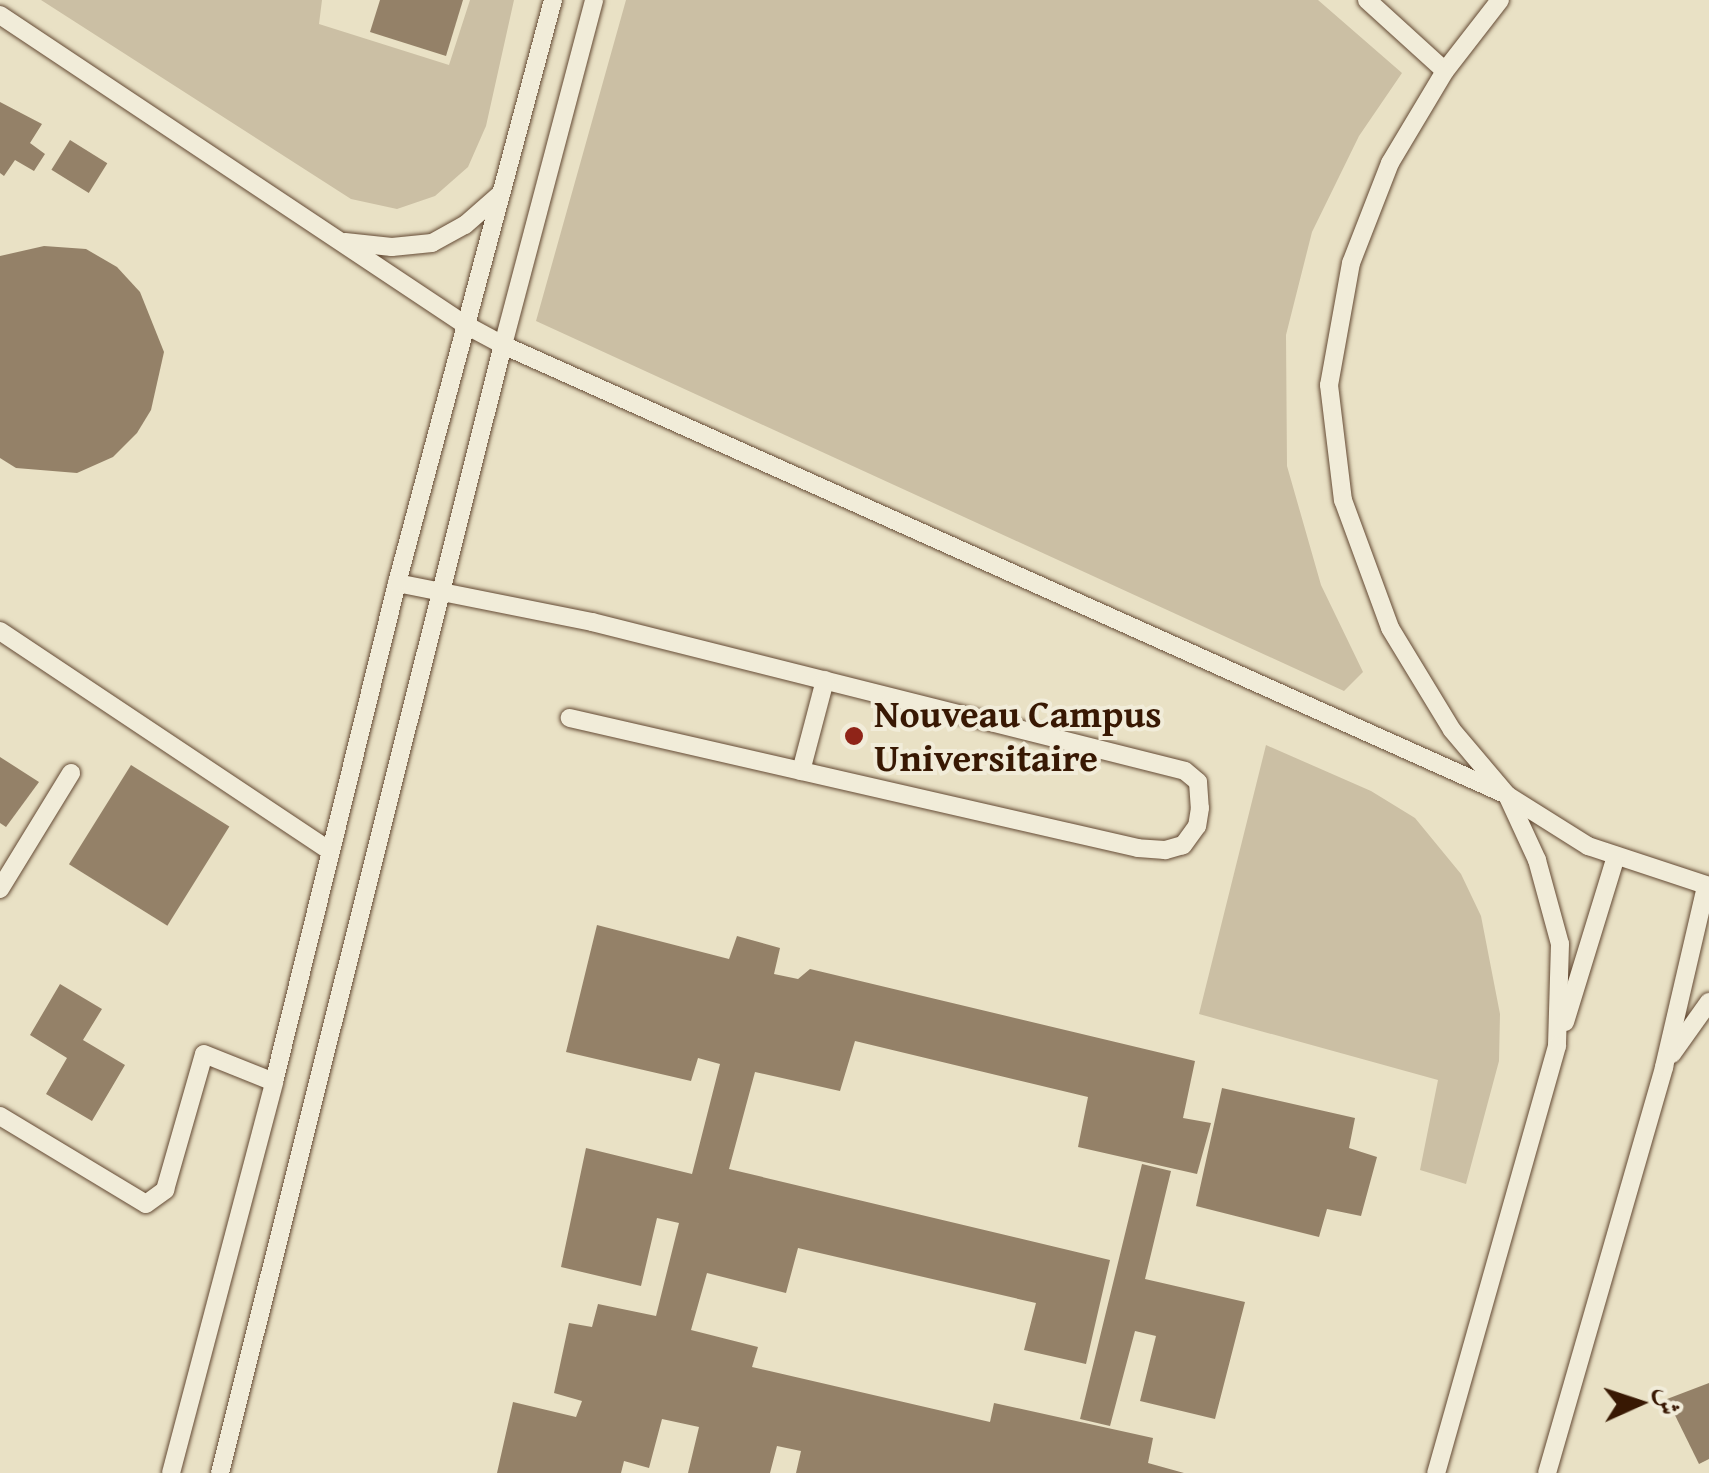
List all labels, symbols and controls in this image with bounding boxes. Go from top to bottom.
place label: Nouveau Campus Universitaire [874,691,1162,781]
marker: Nouveau Campus Universitaire [843,725,865,747]
north arrow [1589,1353,1689,1453]
text: ش [1648,1386,1691,1416]

